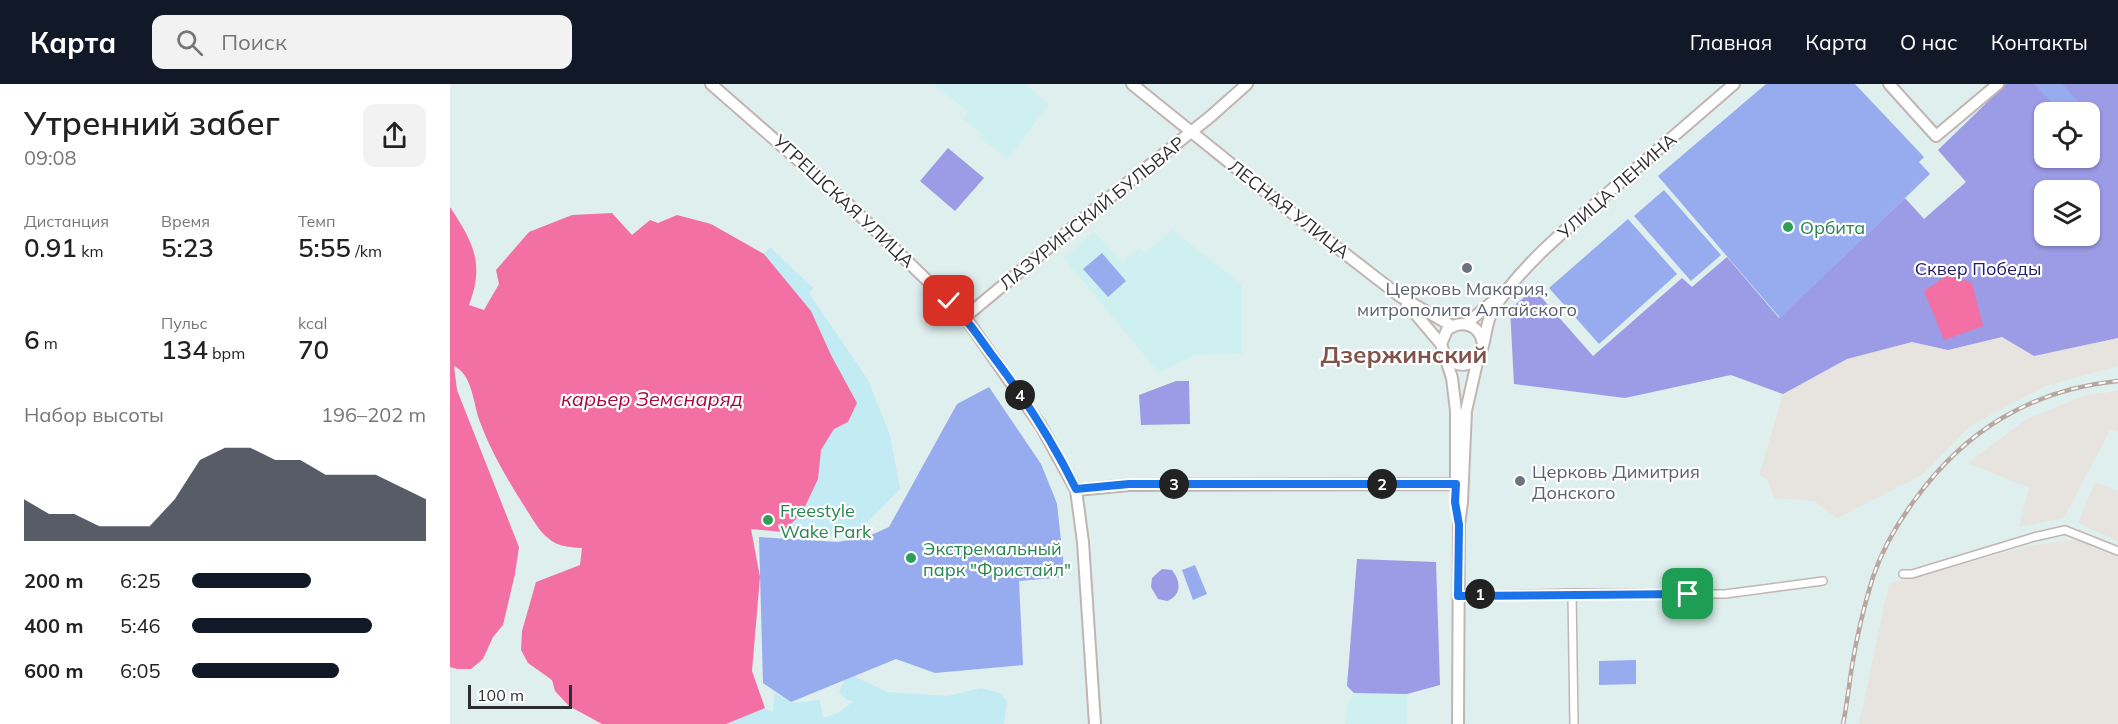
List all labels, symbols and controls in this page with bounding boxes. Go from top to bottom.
search box [152,15,572,69]
text: Карта [30,25,116,60]
icon: search [173,26,206,59]
text: Поиск [221,28,287,56]
text: Главная [1690,29,1772,55]
text: Карта [1805,29,1867,55]
text: О нас [1900,29,1958,55]
text: Контакты [1991,29,2088,55]
text: Утренний забег [24,102,280,143]
map controls [2034,102,2100,246]
button: locate [2034,102,2100,168]
button: share [363,104,426,167]
street label: УЛИЦА ЛЕНИНА [1552,128,1681,245]
street label: УГРЕШСКАЯ УЛИЦА [768,129,919,272]
street label: ЛАЗУРИНСКИЙ БУЛЬВАР [995,131,1189,295]
text: 09:08 [24,145,77,170]
street label: ЛЕСНАЯ УЛИЦА [1224,155,1354,263]
button: layers [2034,180,2100,246]
text: Дистанция [24,211,109,231]
text: Время [161,211,210,231]
text: Темп [298,211,336,231]
place label: Орбита [1800,216,1865,239]
marker: Орбита [1781,220,1795,234]
text: 0.91 [24,231,77,264]
text: 5:23 [161,231,214,264]
text: 5:55 [298,231,351,264]
text: km [77,241,103,261]
text: /km [351,241,382,261]
park label: Сквер Победы [1915,257,2041,280]
marker: Церковь Макария, митрополита Алтайского [1460,261,1474,275]
pin [923,275,974,326]
place label: Церковь Макария, митрополита Алтайского [1357,277,1577,321]
icon: check [932,284,965,317]
text: Пульс [161,313,208,333]
text: kcal [298,313,327,333]
text: 6 [24,323,40,356]
text: m [40,333,58,353]
text: 134 [161,333,208,366]
text: 70 [298,333,329,366]
district label: Дзержинский [1321,339,1487,369]
text: bpm [208,343,245,363]
pin: 4 [1005,380,1035,410]
text: 4 [1015,385,1025,405]
water label: карьер Земснаряд [561,386,743,411]
text: Набор высоты [24,402,164,427]
text: 196–202 m [321,402,426,427]
place label: Церковь Димитрия Донского [1532,460,1700,504]
pin: 3 [1159,469,1189,499]
pin: 2 [1367,469,1397,499]
text: 3 [1169,474,1179,494]
text: 2 [1377,474,1387,494]
marker: Церковь Димитрия Донского [1513,474,1527,488]
place label: Freestyle Wake Park [780,499,872,543]
marker: Freestyle Wake Park [761,513,775,527]
place label: Экстремальный парк "Фристайл" [923,537,1071,581]
marker: Экстремальный парк "Фристайл" [904,551,918,565]
text: 200 m [24,568,83,593]
text: 6:25 [120,568,161,593]
pin [1662,568,1713,619]
icon: arrive [1671,577,1704,610]
pin: 1 [1465,579,1495,609]
text: 1 [1475,584,1485,604]
text: 400 m [24,613,83,638]
text: 5:46 [120,613,161,638]
text: 600 m [24,658,83,683]
text: 6:05 [120,658,161,683]
scale bar [468,682,572,710]
text: 100 m [477,685,524,705]

